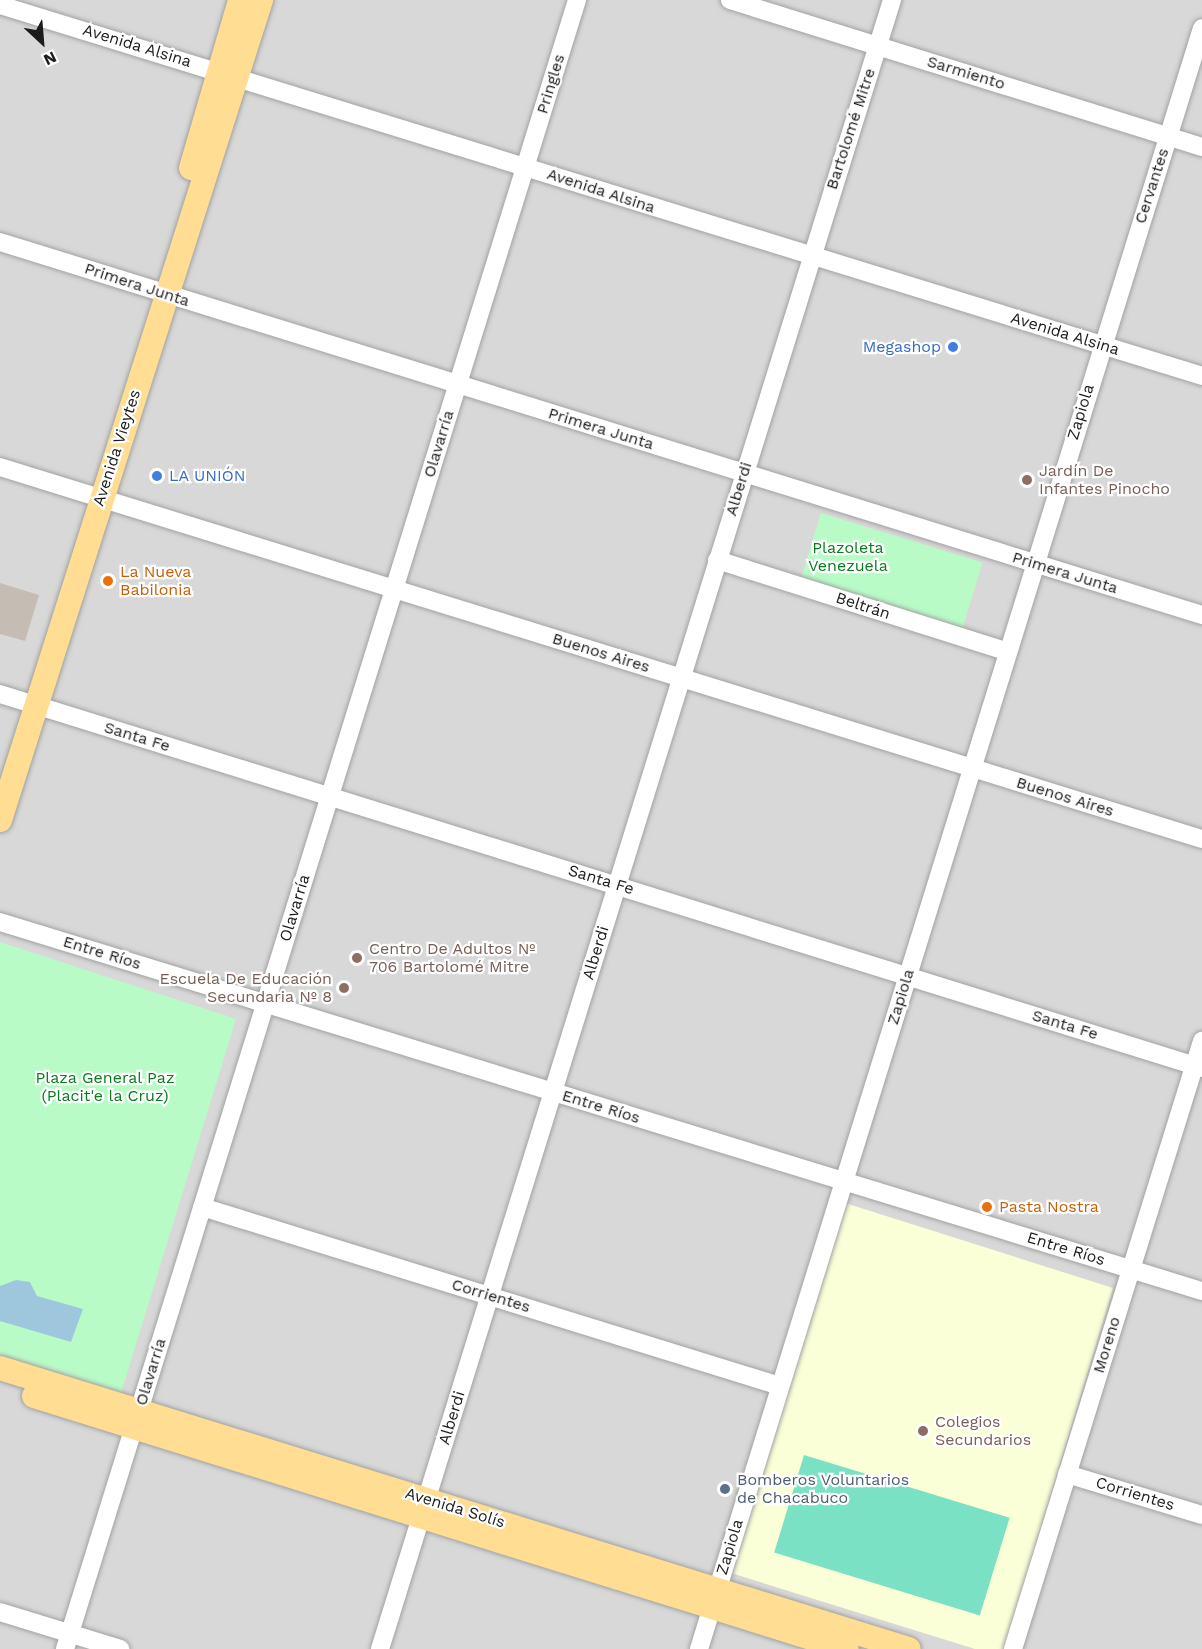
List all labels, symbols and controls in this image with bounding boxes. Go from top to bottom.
north arrow [12,12,72,72]
street label: Avenida Alsina [80,20,194,72]
text: N [41,47,60,70]
street label: Pringles [533,52,569,116]
street label: Sarmiento [925,52,1007,94]
street label: Bartolomé Mitre [822,66,880,192]
street label: Cervantes [1131,146,1173,226]
street label: Avenida Alsina [544,164,658,218]
street label: Primera Junta [82,259,192,311]
street label: Avenida Alsina [1008,308,1122,360]
place label: Megashop [863,337,941,357]
marker: Megashop [946,340,960,354]
street label: Zapiola [1063,382,1099,442]
street label: Avenida Vieytes [89,387,145,509]
street label: Primera Junta [546,404,656,454]
street label: Olavarría [420,408,458,480]
street label: Alberdi [722,460,756,518]
place label: Jardín De Infantes Pinocho [1039,461,1170,499]
place label: LA UNIÓN [169,466,246,486]
marker: LA UNIÓN [150,469,164,483]
marker: Jardín De Infantes Pinocho [1020,473,1034,487]
park label: Plazoleta Venezuela [808,538,888,576]
street label: Primera Junta [1010,548,1120,598]
place label: La Nueva Babilonia [120,562,192,600]
marker: La Nueva Babilonia [101,574,115,588]
street label: Beltrán [833,588,893,624]
street label: Buenos Aires [550,629,652,677]
street label: Santa Fe [102,718,172,756]
street label: Buenos Aires [1014,773,1116,821]
street label: Santa Fe [566,861,636,899]
street label: Olavarría [276,872,314,944]
street label: Alberdi [579,924,613,982]
street label: Entre Ríos [61,932,143,974]
place label: Centro De Adultos Nº 706 Bartolomé Mitre [369,939,536,977]
marker: Centro De Adultos Nº 706 Bartolomé Mitre [350,951,364,965]
street label: Zapiola [883,967,919,1027]
place label: Escuela De Educación Secundaria Nº 8 [159,969,332,1007]
marker: Escuela De Educación Secundaria Nº 8 [337,981,351,995]
street label: Santa Fe [1030,1006,1100,1044]
park label: Plaza General Paz (Placit'e la Cruz) [35,1068,175,1106]
street label: Entre Ríos [560,1086,642,1128]
place label: Pasta Nostra [999,1197,1099,1217]
marker: Pasta Nostra [980,1200,994,1214]
street label: Entre Ríos [1025,1228,1107,1270]
street label: Corrientes [449,1275,533,1317]
street label: Moreno [1089,1314,1125,1376]
street label: Olavarría [132,1336,170,1408]
street label: Alberdi [435,1389,469,1447]
place label: Colegios Secundarios [935,1412,1031,1450]
marker: Colegios Secundarios [916,1424,930,1438]
place label: Bomberos Voluntarios de Chacabuco [737,1470,910,1508]
street label: Corrientes [1093,1473,1177,1515]
marker: Bomberos Voluntarios de Chacabuco [718,1482,732,1496]
street label: Avenida Solís [403,1484,507,1532]
street label: Zapiola [712,1517,748,1577]

